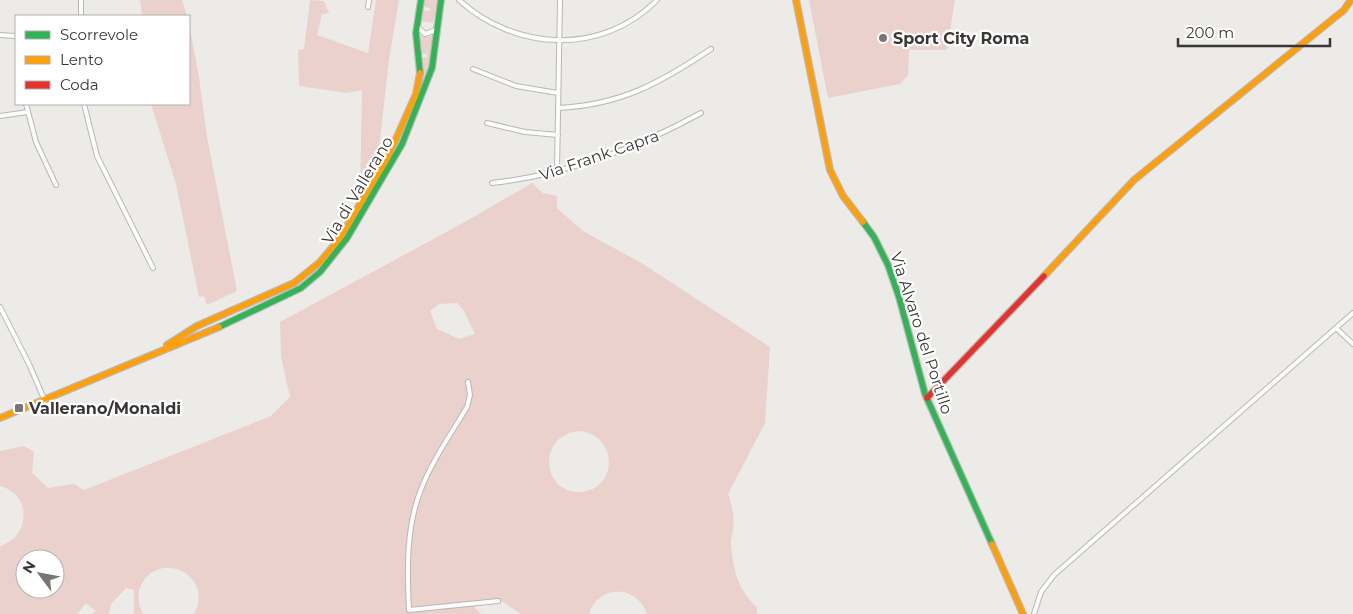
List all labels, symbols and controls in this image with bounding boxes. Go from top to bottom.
legend [15,15,190,105]
scale bar [1178,15,1330,47]
text: 200 m [1186,23,1234,42]
text: Scorrevole [60,25,138,44]
place label: Sport City Roma [893,29,1029,48]
marker: Sport City Roma [877,32,889,44]
text: Lento [60,50,103,69]
text: Coda [60,75,99,94]
street label: Via Frank Capra [537,126,661,185]
street label: Via di Vallerano [318,133,397,248]
street label: Via Alvaro del Portillo [886,250,957,417]
place label: Vallerano/Monaldi [28,399,181,418]
marker: Vallerano/Monaldi [13,402,25,414]
north arrow [15,549,65,599]
text: N [18,558,40,577]

